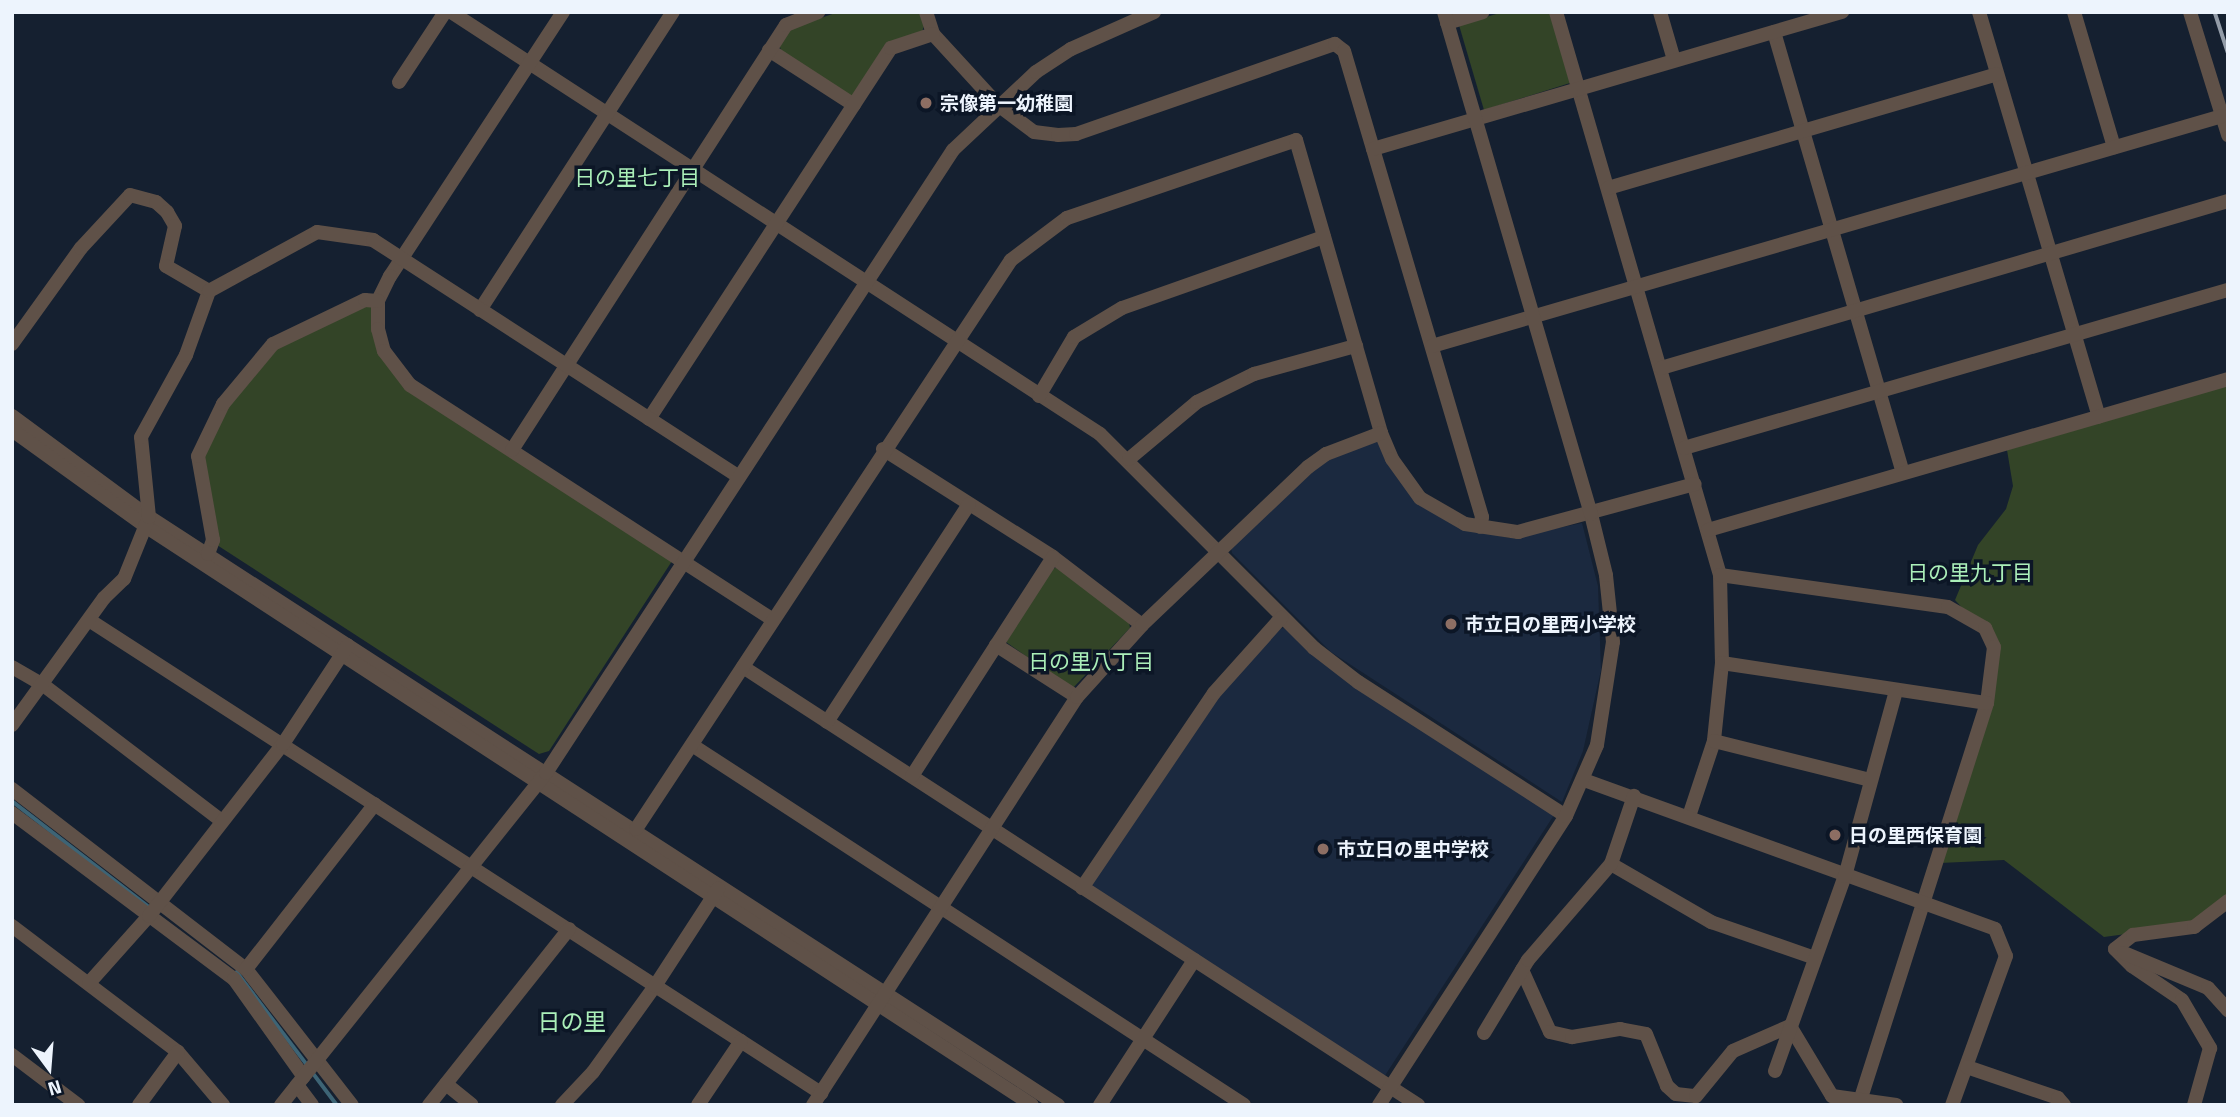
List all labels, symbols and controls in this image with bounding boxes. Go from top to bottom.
place label: 宗像第一幼稚園 [940,92,1073,114]
marker: 宗像第一幼稚園 [918,95,934,111]
district label: 日の里七丁目 [574,164,700,190]
district label: 日の里九丁目 [1907,559,2033,585]
place label: 市立日の里西小学校 [1465,613,1636,635]
marker: 市立日の里西小学校 [1443,616,1459,632]
district label: 日の里八丁目 [1028,648,1154,674]
place label: 日の里西保育園 [1849,824,1982,846]
marker: 日の里西保育園 [1827,827,1843,843]
place label: 市立日の里中学校 [1337,838,1489,860]
marker: 市立日の里中学校 [1315,841,1331,857]
district label: 日の里 [538,1008,606,1036]
north arrow [14,1033,84,1103]
text: N [45,1073,65,1104]

